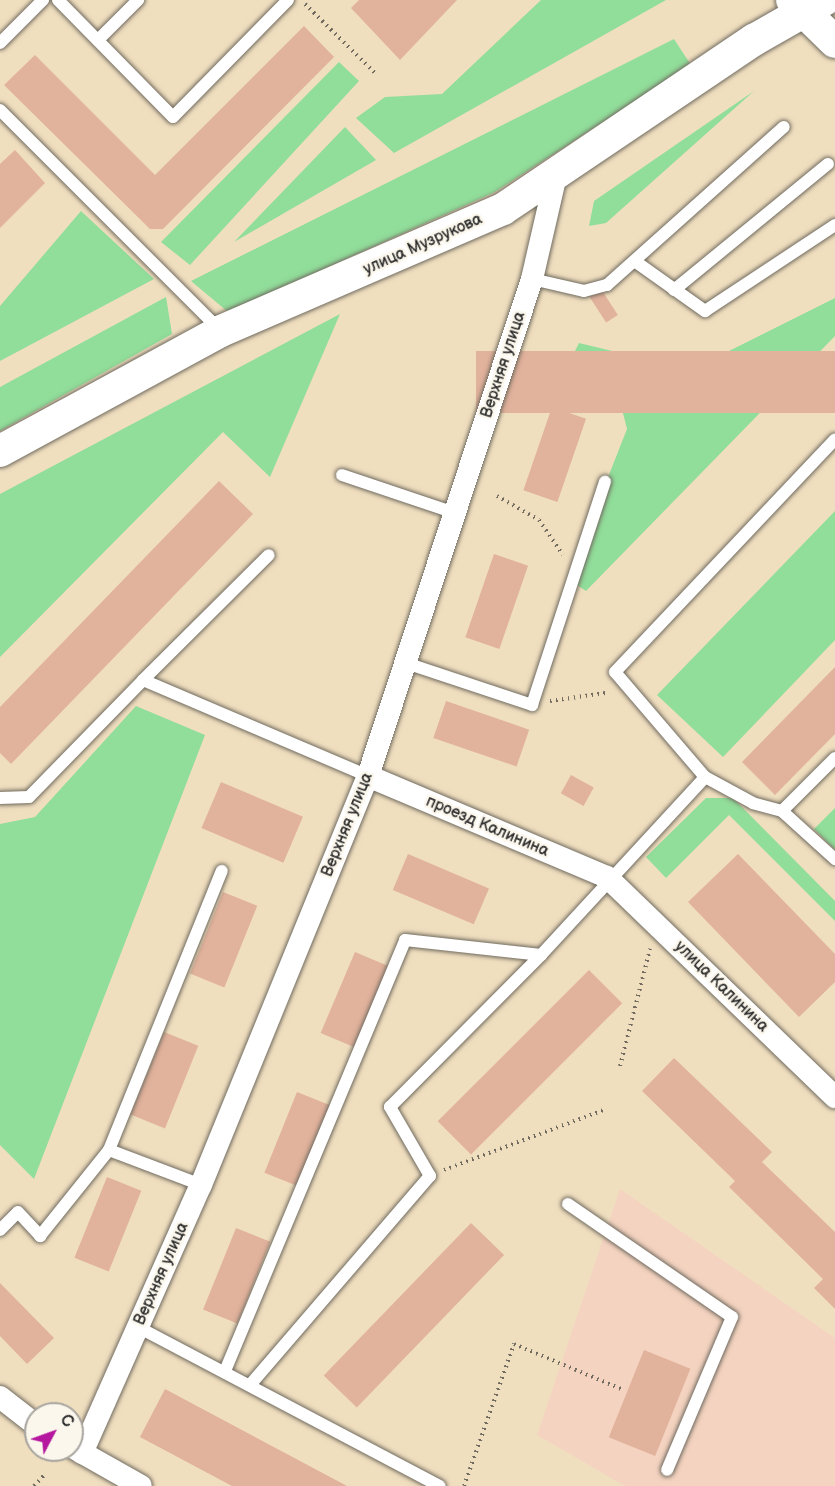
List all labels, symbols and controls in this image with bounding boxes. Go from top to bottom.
street label: улица Музрукова [361,210,485,280]
street label: Верхняя улица [478,309,530,421]
street label: Верхняя улица [318,770,378,880]
street label: проезд Калинина [423,792,551,862]
street label: улица Калинина [670,937,772,1037]
street label: Верхняя улица [131,1220,193,1328]
north arrow [24,1402,84,1462]
text: С [56,1411,77,1432]

